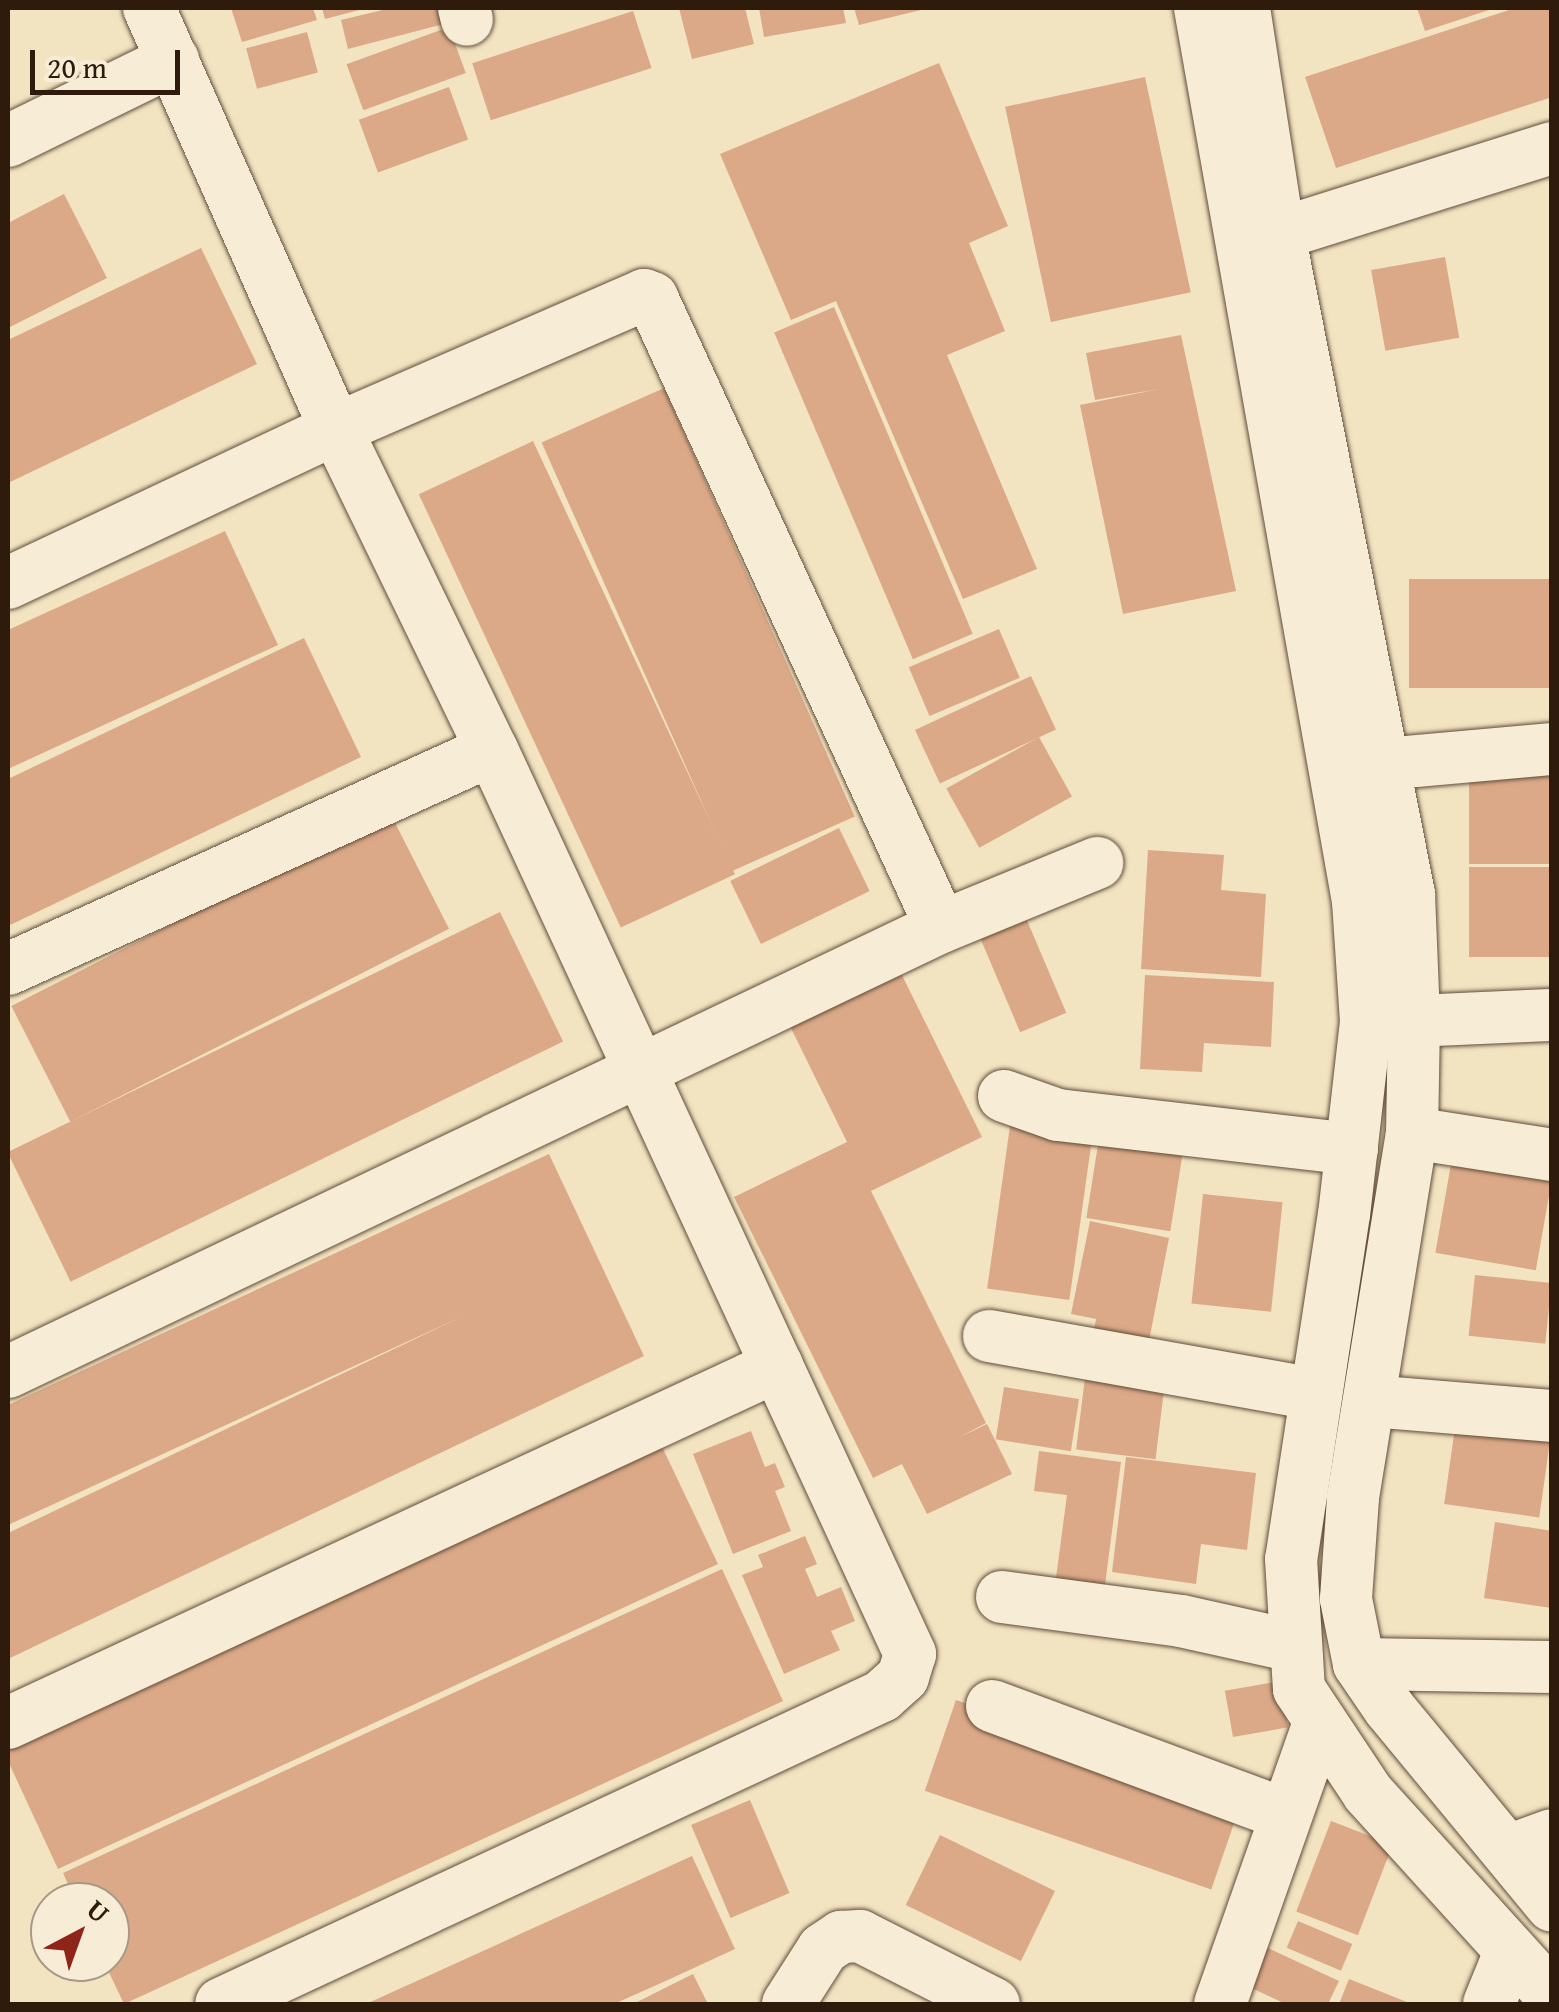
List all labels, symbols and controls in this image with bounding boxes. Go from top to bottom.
scale bar [35,30,185,92]
text: 20 m [47,45,107,89]
north arrow [30,1882,130,1982]
text: U [78,1889,119,1932]

